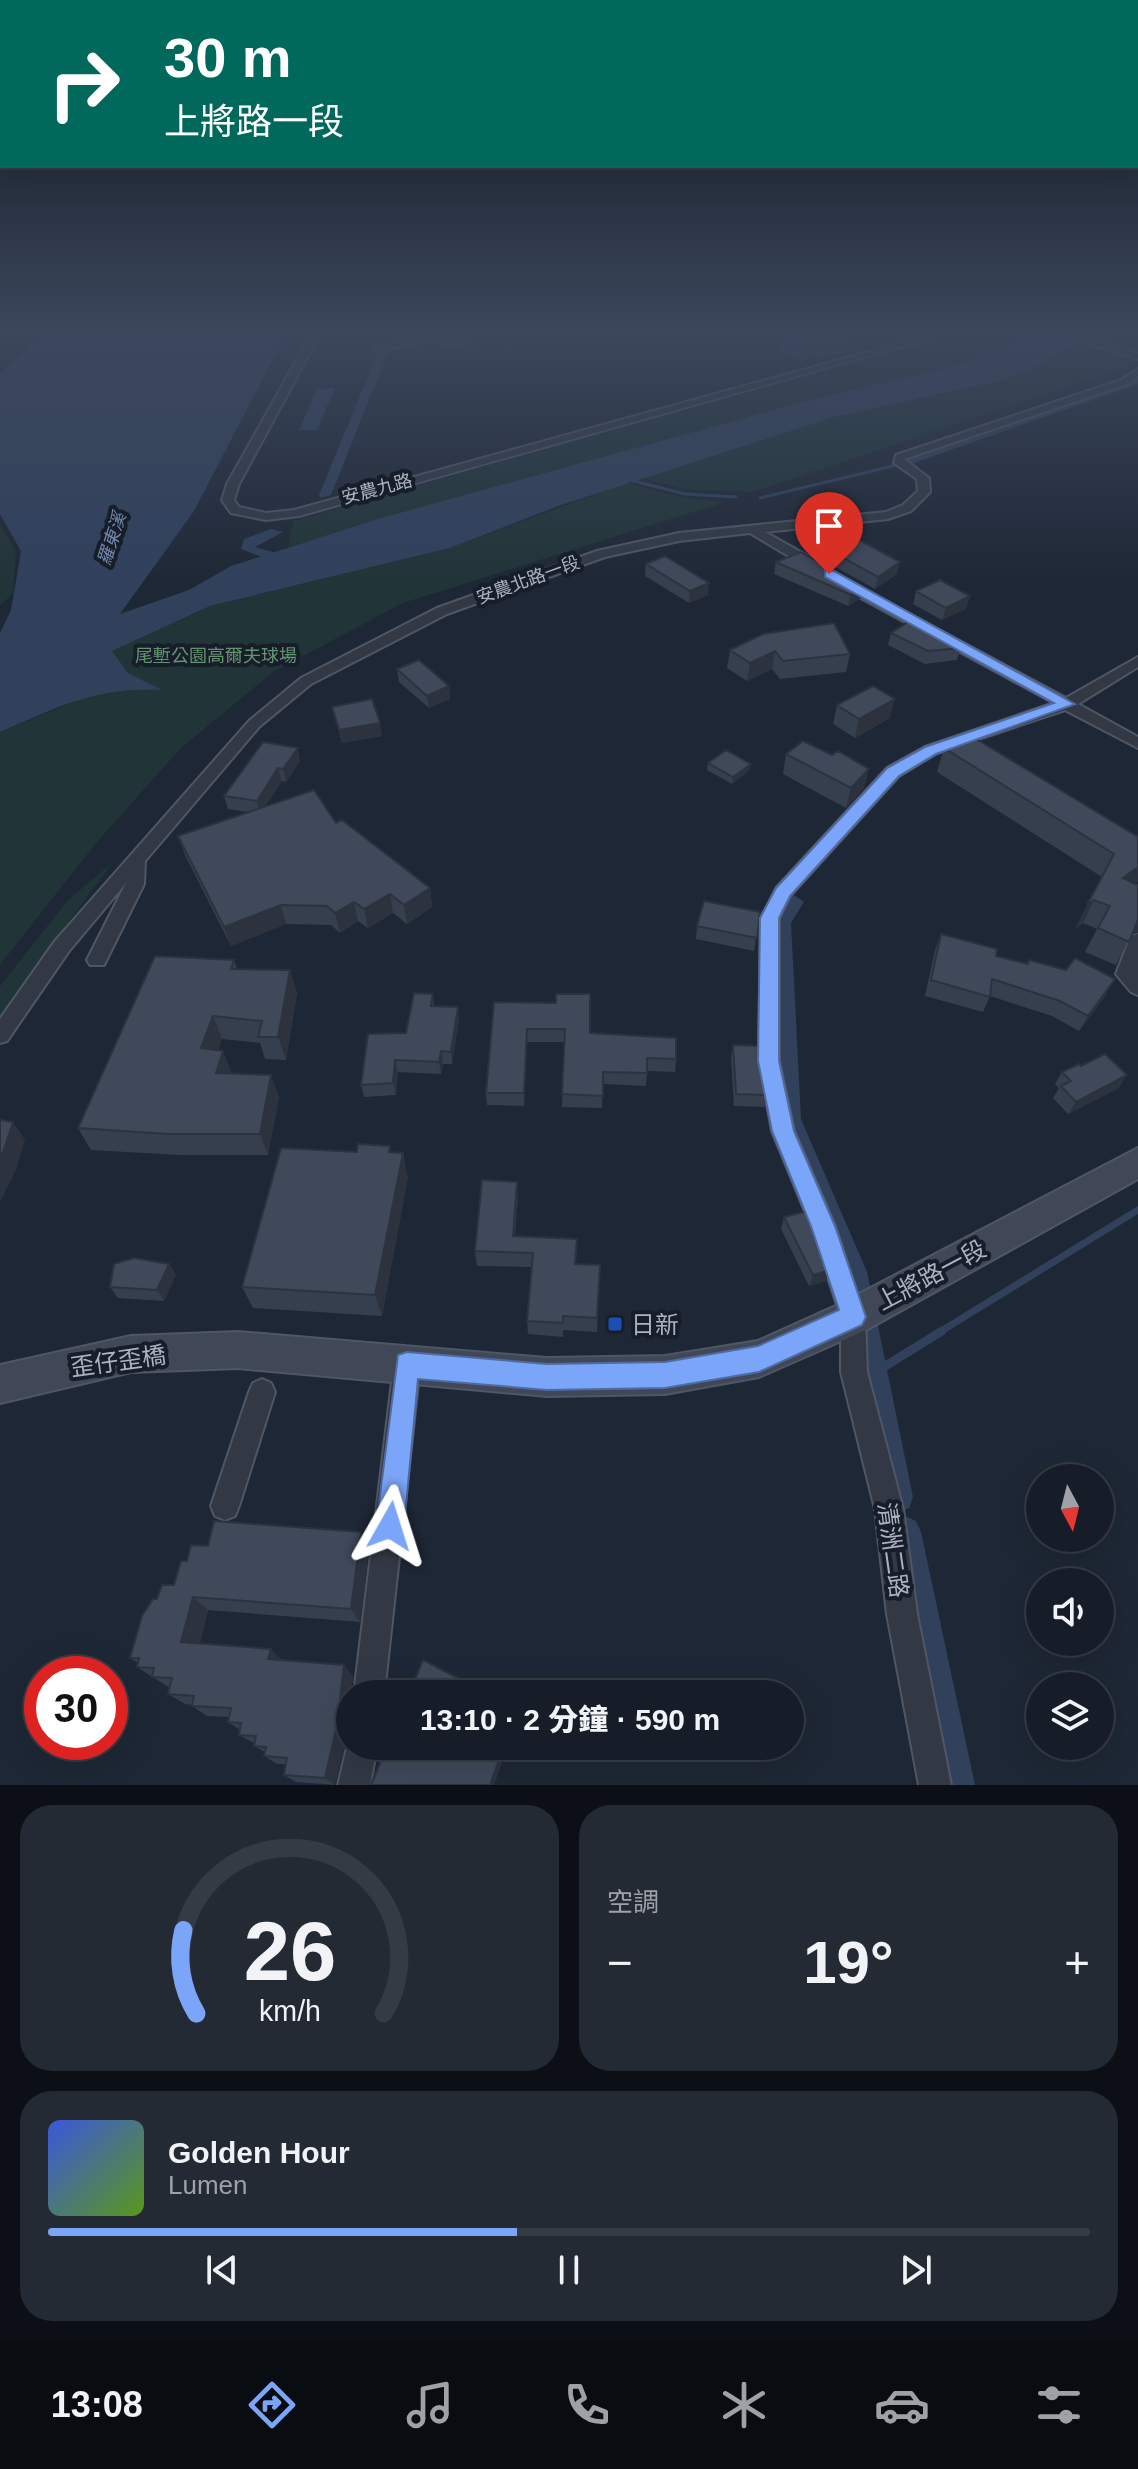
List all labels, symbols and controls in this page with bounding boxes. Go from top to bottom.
text: 30 m [164,26,292,89]
icon: right [32,32,136,136]
text: 上將路一段 [164,101,344,142]
street label: 安農九路 [340,470,414,508]
pin [795,492,863,574]
icon: arrive [807,504,851,548]
water label: 羅東溪 [94,507,131,568]
street label: 安農北路一段 [474,552,582,608]
park label: 尾塹公園高爾夫球場 [135,646,297,666]
street label: 上將路一段 [872,1235,990,1315]
place label: 日新 [631,1311,679,1338]
marker: 日新 [606,1315,624,1333]
street label: 歪仔歪橋 [69,1341,167,1381]
north arrow [1026,1464,1114,1552]
map controls [1026,1464,1114,1760]
position arrow [348,1484,432,1568]
street label: 清洲二路 [873,1501,913,1599]
button: sound [1026,1568,1114,1656]
speed limit sign: 30 [24,1656,128,1760]
button: layers [1026,1672,1114,1760]
text: 13:10 · 2 分鐘 · 590 m [420,1703,720,1736]
text: 空調 [607,1887,659,1917]
text: 26 [243,1905,336,1998]
text: 19° [803,1929,894,1996]
text: − [607,1938,633,1987]
text: + [1064,1938,1090,1987]
text: km/h [259,1995,320,2027]
text: Golden Hour [168,2136,350,2169]
text: Lumen [168,2170,248,2200]
icon: previous [200,2248,244,2292]
icon: pause [547,2248,591,2292]
icon: next [894,2248,938,2292]
icon: directions [244,2377,300,2433]
icon: music [402,2377,458,2433]
icon: phone [559,2377,615,2433]
icon: climate [716,2377,772,2433]
icon: car [874,2377,930,2433]
icon: filters [1031,2377,1087,2433]
text: 13:08 [51,2384,143,2425]

